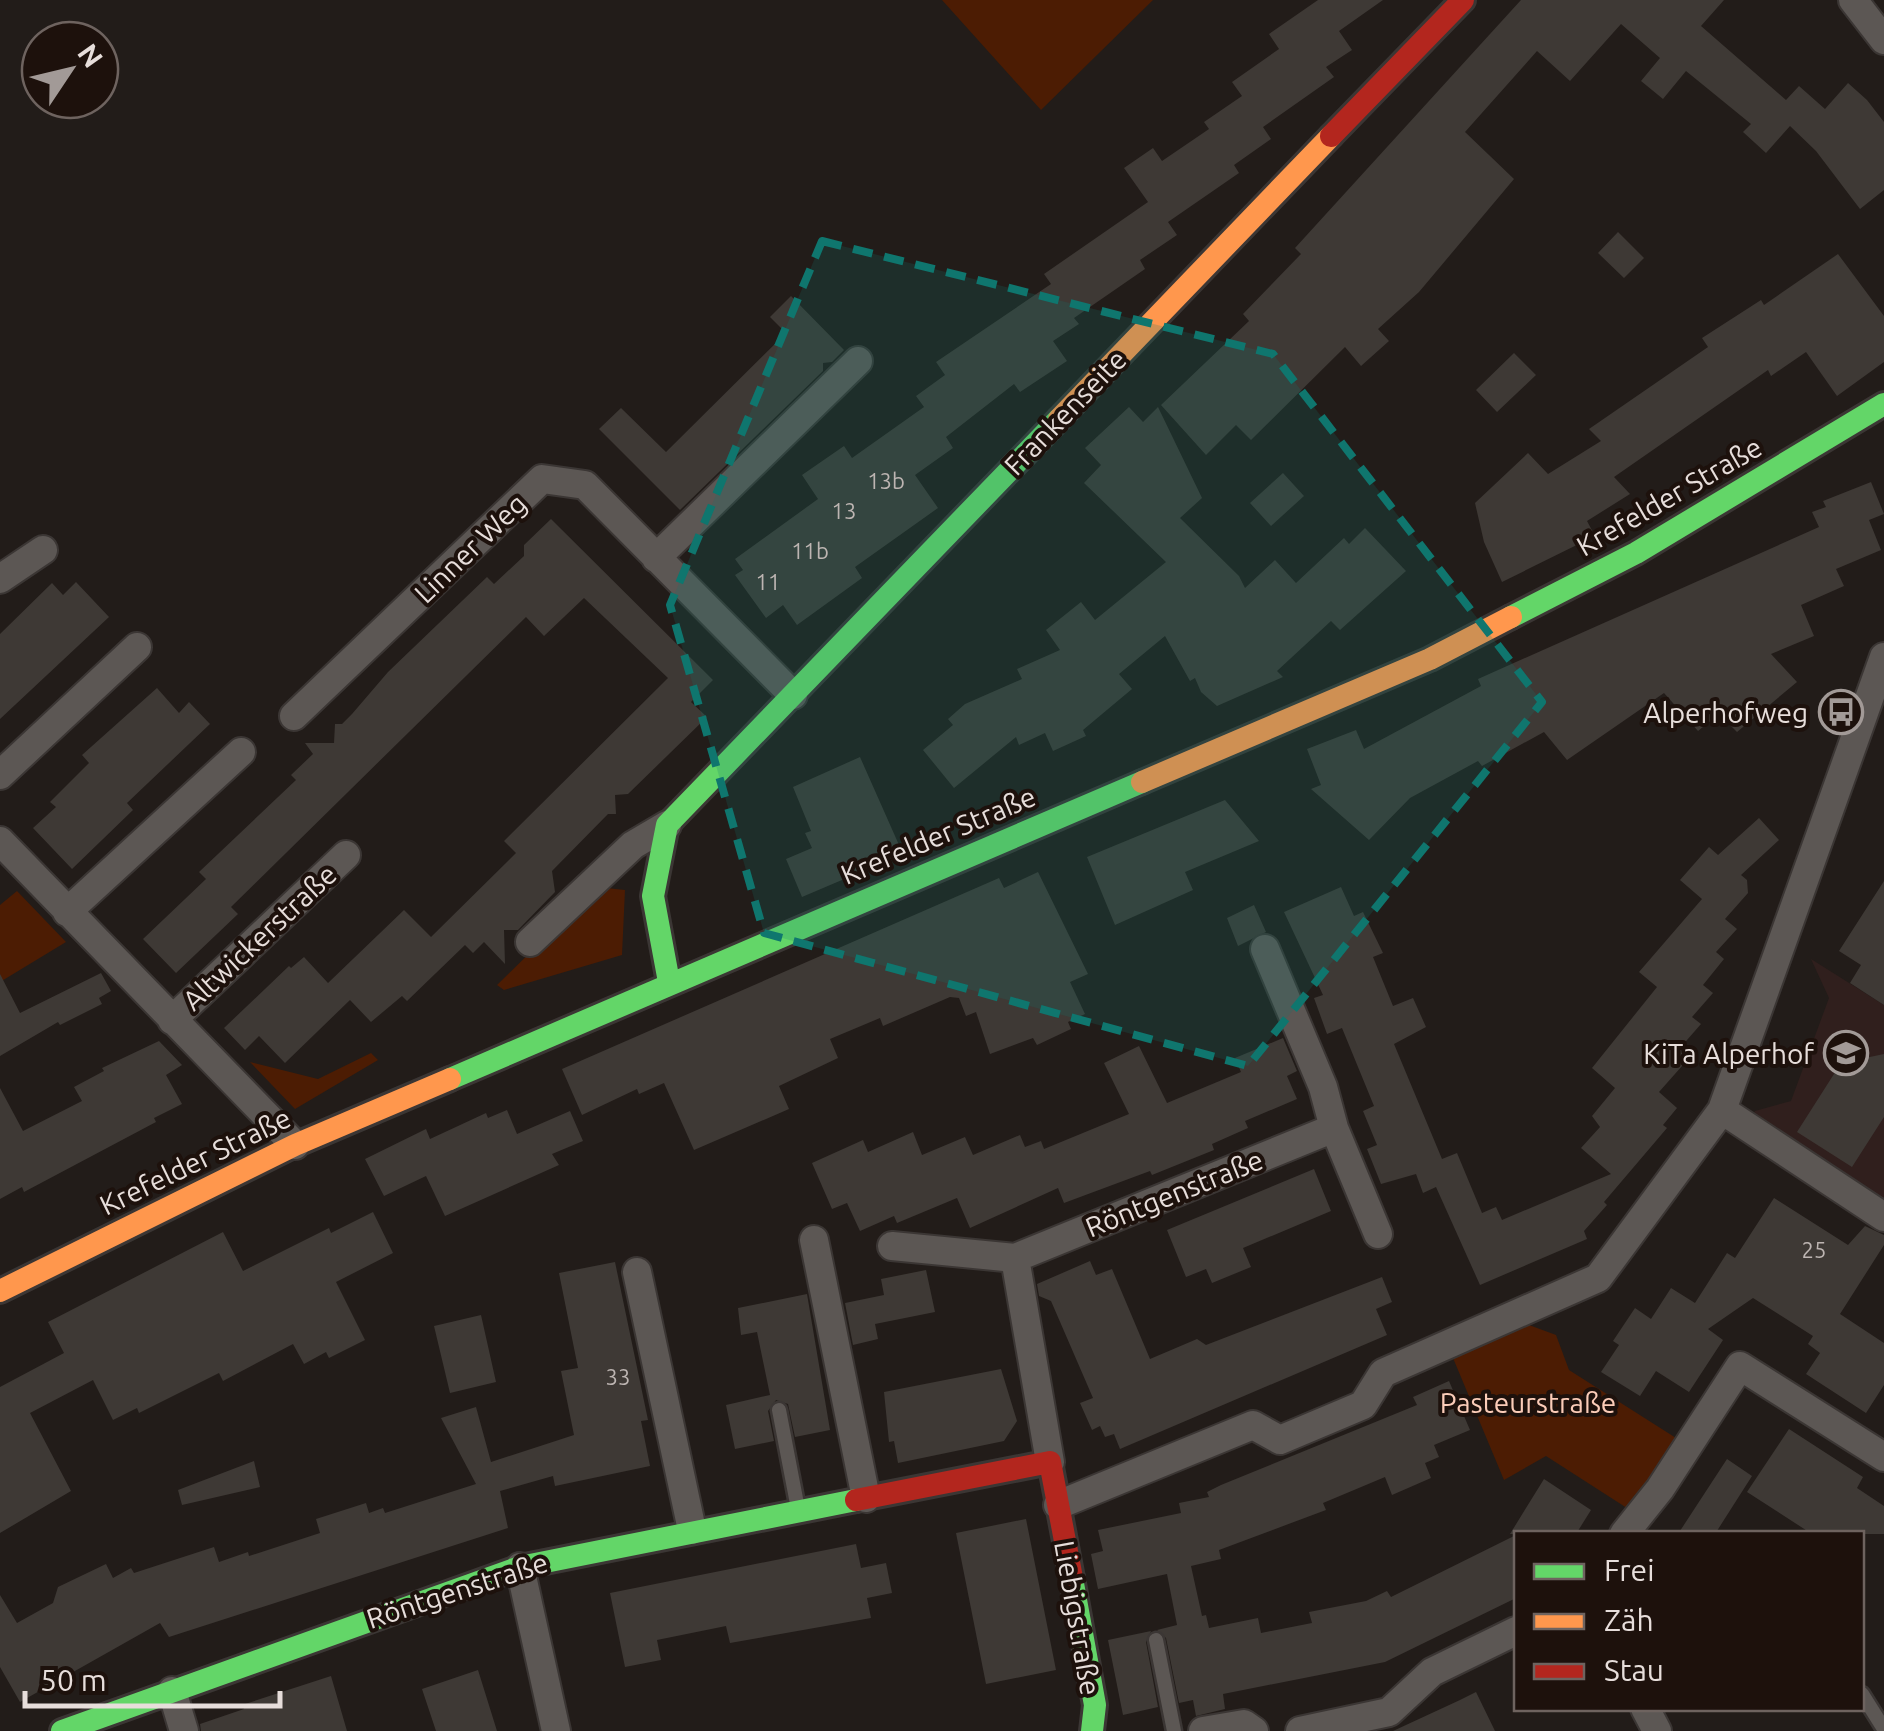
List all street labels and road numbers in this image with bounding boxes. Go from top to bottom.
street label: Frankenseite [998,343,1132,481]
street label: Krefelder Straße [1571,430,1767,562]
street label: Linner Weg [408,487,532,609]
street label: Krefelder Straße [836,780,1040,890]
street label: Altwickerstraße [176,858,342,1016]
street label: Krefelder Straße [95,1101,295,1221]
street label: Röntgenstraße [1081,1143,1267,1243]
street label: Liebigstraße [1049,1538,1107,1698]
street label: Röntgenstraße [362,1546,552,1634]

